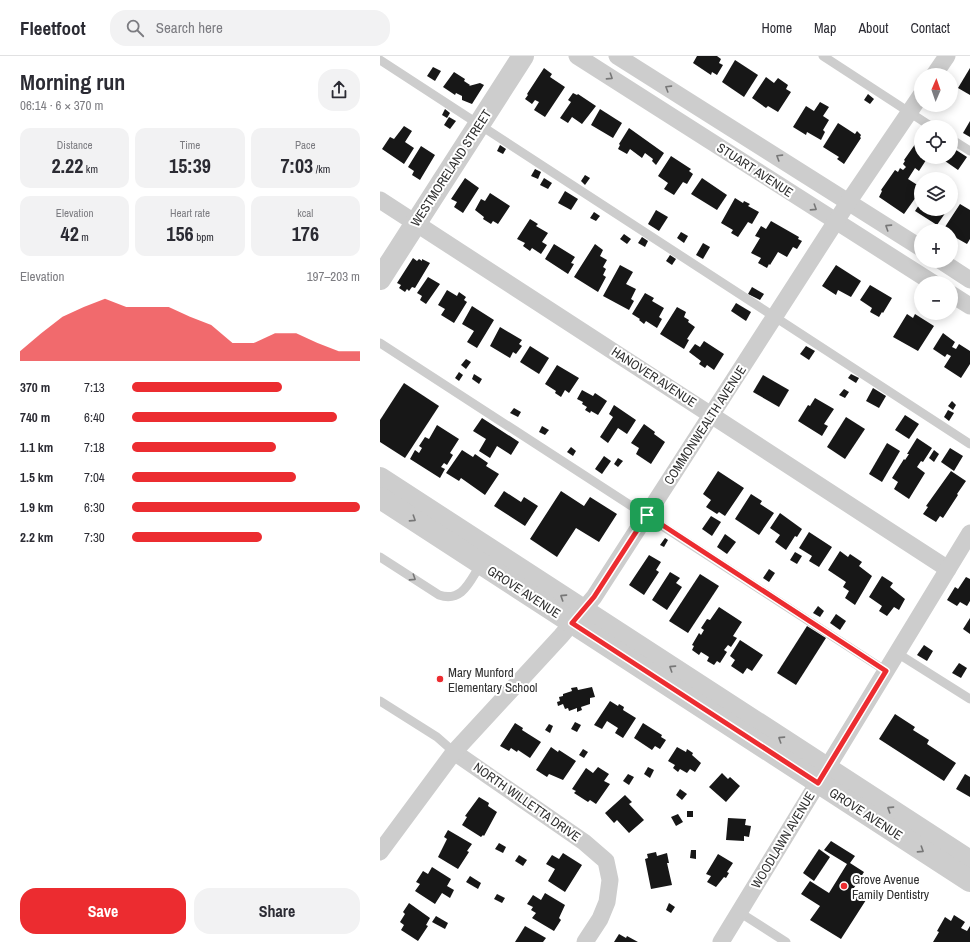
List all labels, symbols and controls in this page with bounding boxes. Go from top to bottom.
search box [110,10,390,46]
text: Fleetfoot [20,15,86,41]
icon: search [124,17,146,39]
text: Search here [156,17,223,38]
text: Home [761,19,792,37]
text: Map [814,19,836,37]
text: About [858,19,888,37]
text: Contact [910,19,950,37]
text: Morning run [20,67,125,97]
north arrow [914,68,958,112]
map controls [914,68,958,320]
button: share [318,69,360,111]
one-way arrow [606,72,613,80]
one-way arrow [665,85,672,93]
text: 06:14 · 6 × 370 m [20,97,103,114]
street label: WESTMORELAND STREET [407,106,495,230]
button: locate [914,120,958,164]
text: Distance [57,138,92,152]
text: Time [180,138,200,152]
text: Pace [295,138,316,152]
street label: STUART AVENUE [714,139,796,201]
text: 2.22 [51,152,83,179]
text: 15:39 [169,152,211,179]
text: 7:03 [280,152,313,179]
one-way arrow [776,155,783,162]
text: km [83,162,98,176]
text: /km [313,162,330,176]
button: layers [914,172,958,216]
one-way arrow [810,203,817,211]
text: Elevation [56,206,93,220]
text: Heart rate [170,206,210,220]
text: kcal [297,206,313,220]
text: 42 [61,220,79,247]
text: 156 [166,220,194,247]
text: 176 [292,220,319,247]
one-way arrow [885,224,892,232]
button: + [914,224,958,268]
text: m [79,230,89,244]
text: bpm [194,230,214,244]
text: Elevation [20,268,64,285]
text: 197–203 m [307,268,360,285]
button: − [914,276,958,320]
street label: HANOVER AVENUE [608,343,700,411]
street label: COMMONWEALTH AVENUE [660,362,750,488]
text: 370 m [20,379,50,396]
text: 7:13 [84,379,105,396]
text: 740 m [20,409,50,426]
text: 6:40 [84,409,105,426]
text: 1.1 km [20,439,53,456]
text: 7:18 [84,439,105,456]
text: 1.5 km [20,469,53,486]
text: 7:04 [84,469,105,486]
pin [630,498,664,532]
text: 1.9 km [20,499,53,516]
text: 6:30 [84,499,105,516]
icon: arrive [636,504,658,526]
one-way arrow [409,515,416,522]
text: 2.2 km [20,529,53,546]
text: 7:30 [84,529,105,546]
street label: GROVE AVENUE [484,562,564,622]
one-way arrow [409,573,416,581]
one-way arrow [560,594,567,602]
place label: Mary Munford Elementary School [448,664,537,696]
one-way arrow [669,665,676,673]
marker: Mary Munford Elementary School [435,674,445,684]
one-way arrow [778,736,785,744]
street label: NORTH WILLETTA DRIVE [470,759,584,845]
street label: GROVE AVENUE [826,784,906,844]
street label: WOODLAWN AVENUE [747,788,819,892]
one-way arrow [887,807,894,814]
one-way arrow [917,845,924,852]
place label: Grove Avenue Family Dentistry [852,871,930,903]
marker: Grove Avenue Family Dentistry [839,881,849,891]
button: Save [20,888,186,934]
button: Share [194,888,360,934]

